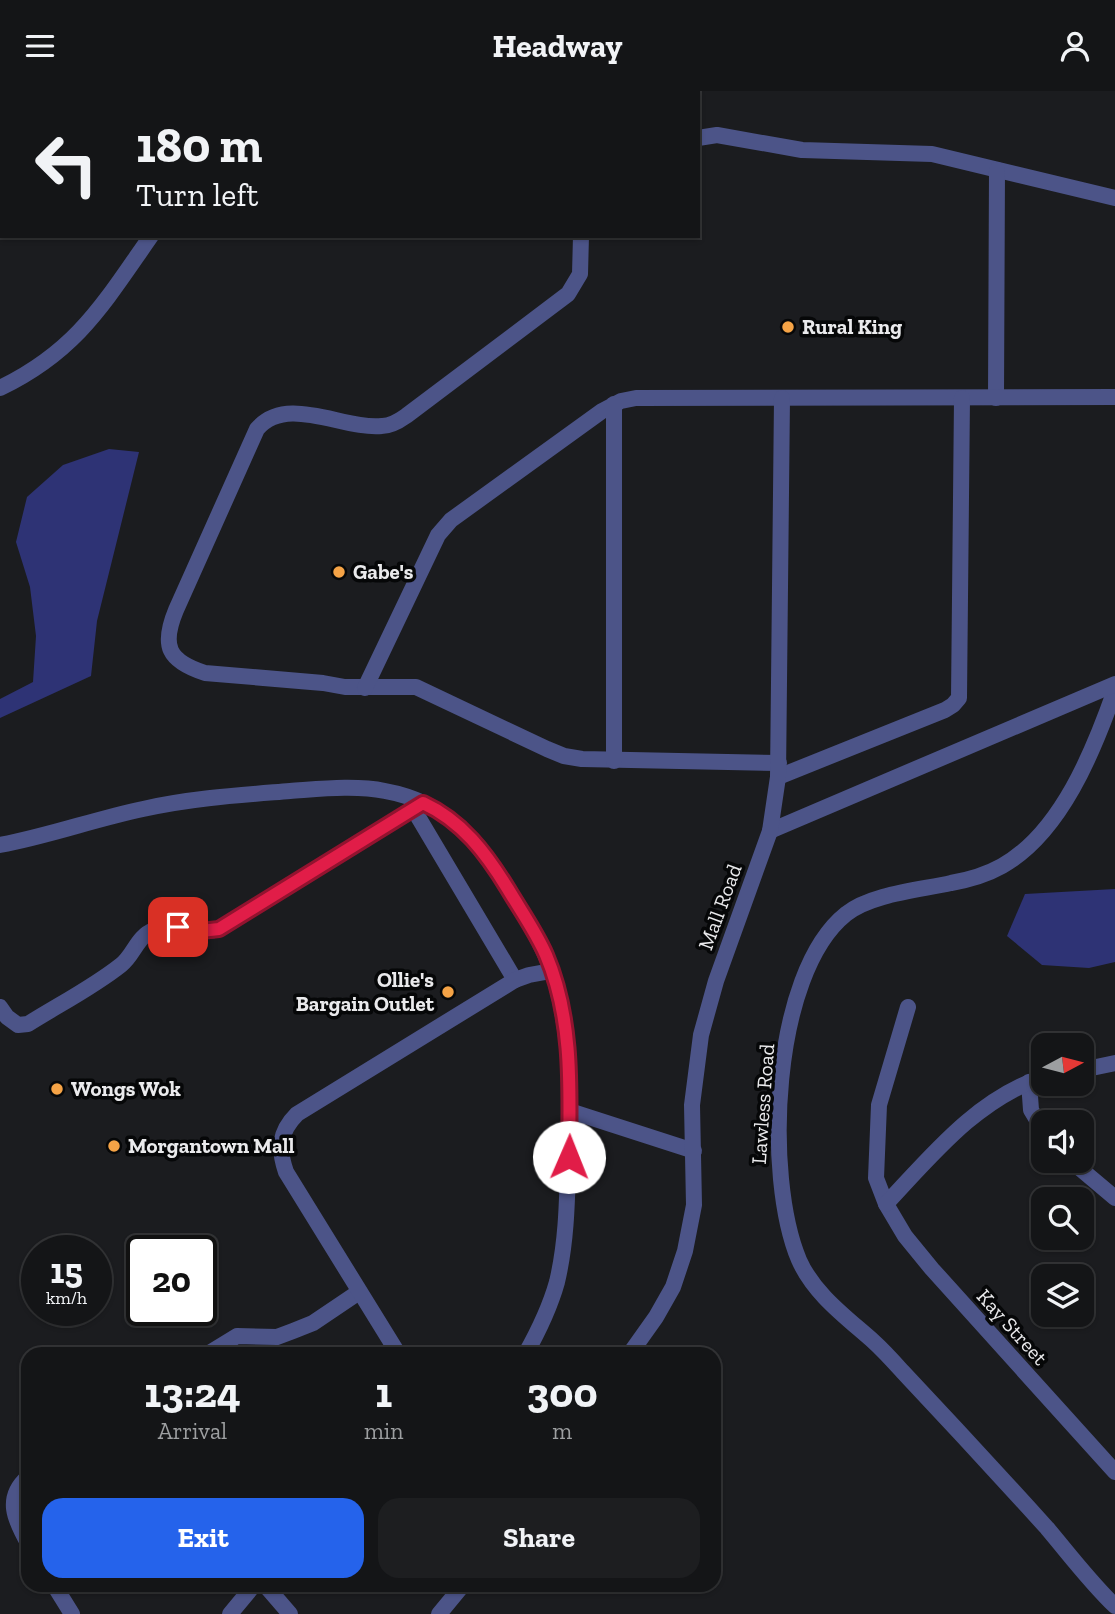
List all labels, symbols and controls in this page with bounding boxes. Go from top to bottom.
icon: menu [21,27,59,65]
text: Headway [492,27,623,65]
icon: person [1056,27,1094,65]
text: 180 m [136,116,263,175]
icon: left [21,119,112,210]
text: Turn left [136,176,258,214]
place label: Rural King [802,314,902,339]
marker: Rural King [780,319,796,335]
place label: Gabe's [353,559,414,584]
marker: Gabe's [331,564,347,580]
street label: Mall Road [692,860,747,953]
pin [148,897,208,957]
icon: arrive [159,908,197,946]
place label: Ollie's Bargain Outlet [296,967,435,1016]
marker: Ollie's Bargain Outlet [440,984,456,1000]
north arrow [1031,1033,1094,1095]
map controls [1031,1033,1094,1327]
street label: Lawless Road [746,1042,779,1165]
place label: Wongs Wok [71,1076,181,1101]
marker: Wongs Wok [49,1081,65,1097]
button: sound [1031,1110,1094,1173]
position arrow [532,1120,606,1194]
place label: Morgantown Mall [128,1133,295,1158]
marker: Morgantown Mall [106,1138,122,1154]
button: search [1031,1187,1094,1250]
speed limit sign: 20 [126,1235,217,1326]
text: 15 [50,1250,83,1292]
button: layers [1031,1264,1094,1327]
street label: Kay Street [972,1284,1053,1370]
text: km/h [46,1287,87,1309]
text: 13:24 [144,1367,241,1418]
text: 1 [375,1367,392,1418]
text: 300 [527,1367,598,1418]
text: Arrival [158,1417,227,1445]
text: min [364,1417,403,1445]
text: m [552,1417,572,1445]
button: Exit [42,1498,364,1578]
button: Share [378,1498,700,1578]

